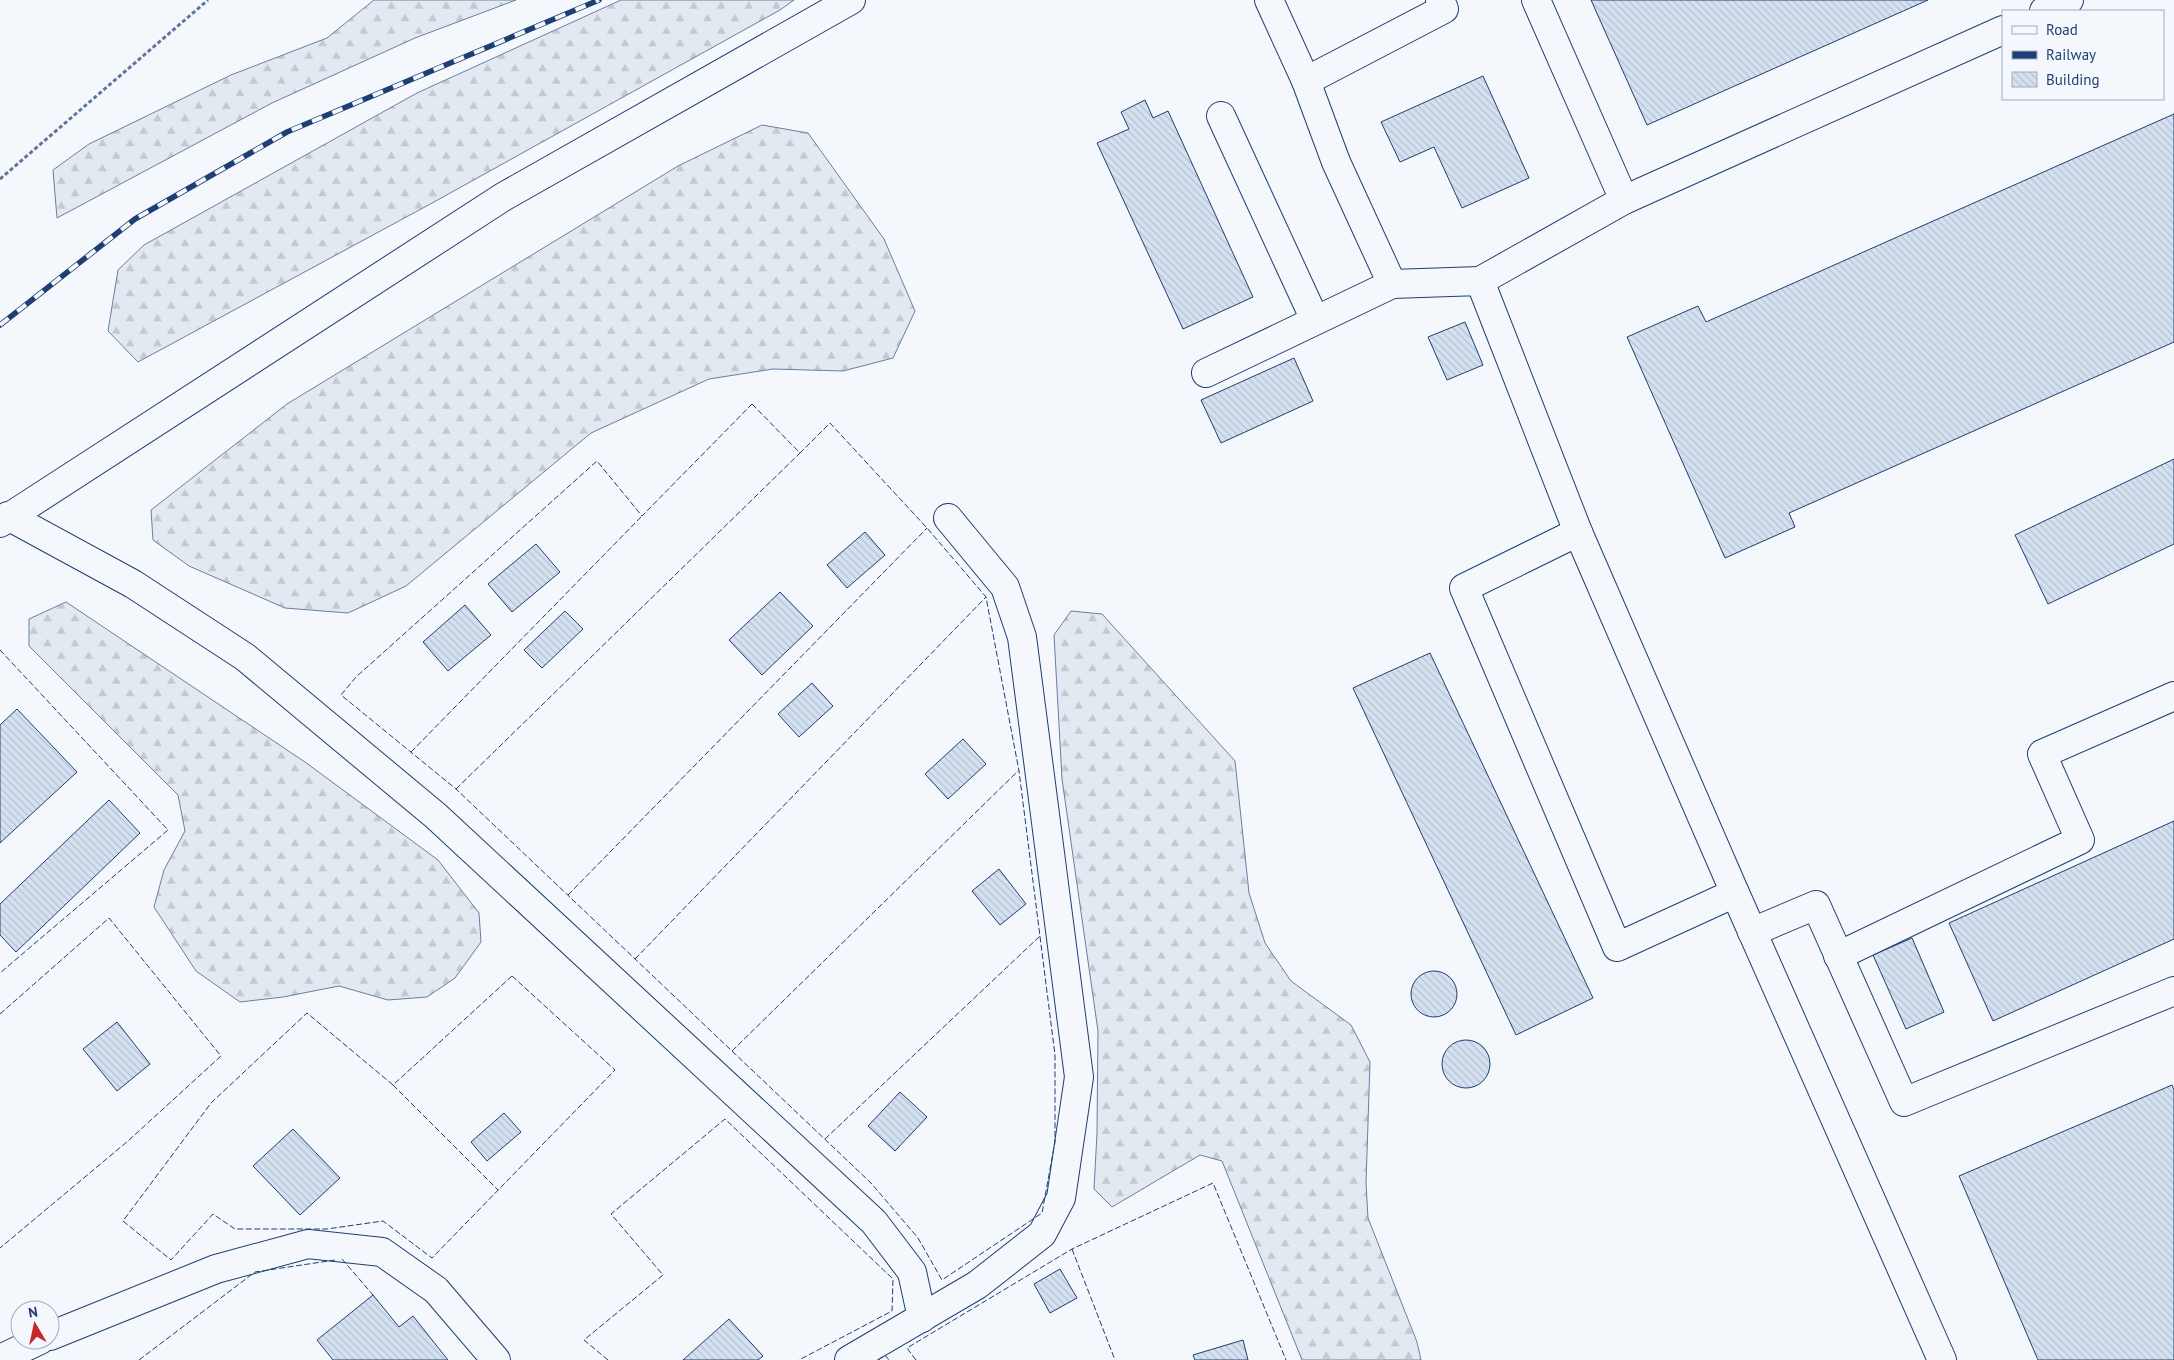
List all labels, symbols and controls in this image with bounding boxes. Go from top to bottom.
legend [2002,10,2164,100]
text: Road [2046,20,2078,39]
text: Railway [2046,45,2096,64]
text: Building [2046,70,2100,89]
north arrow [10,1300,60,1350]
text: N [27,1303,39,1322]

